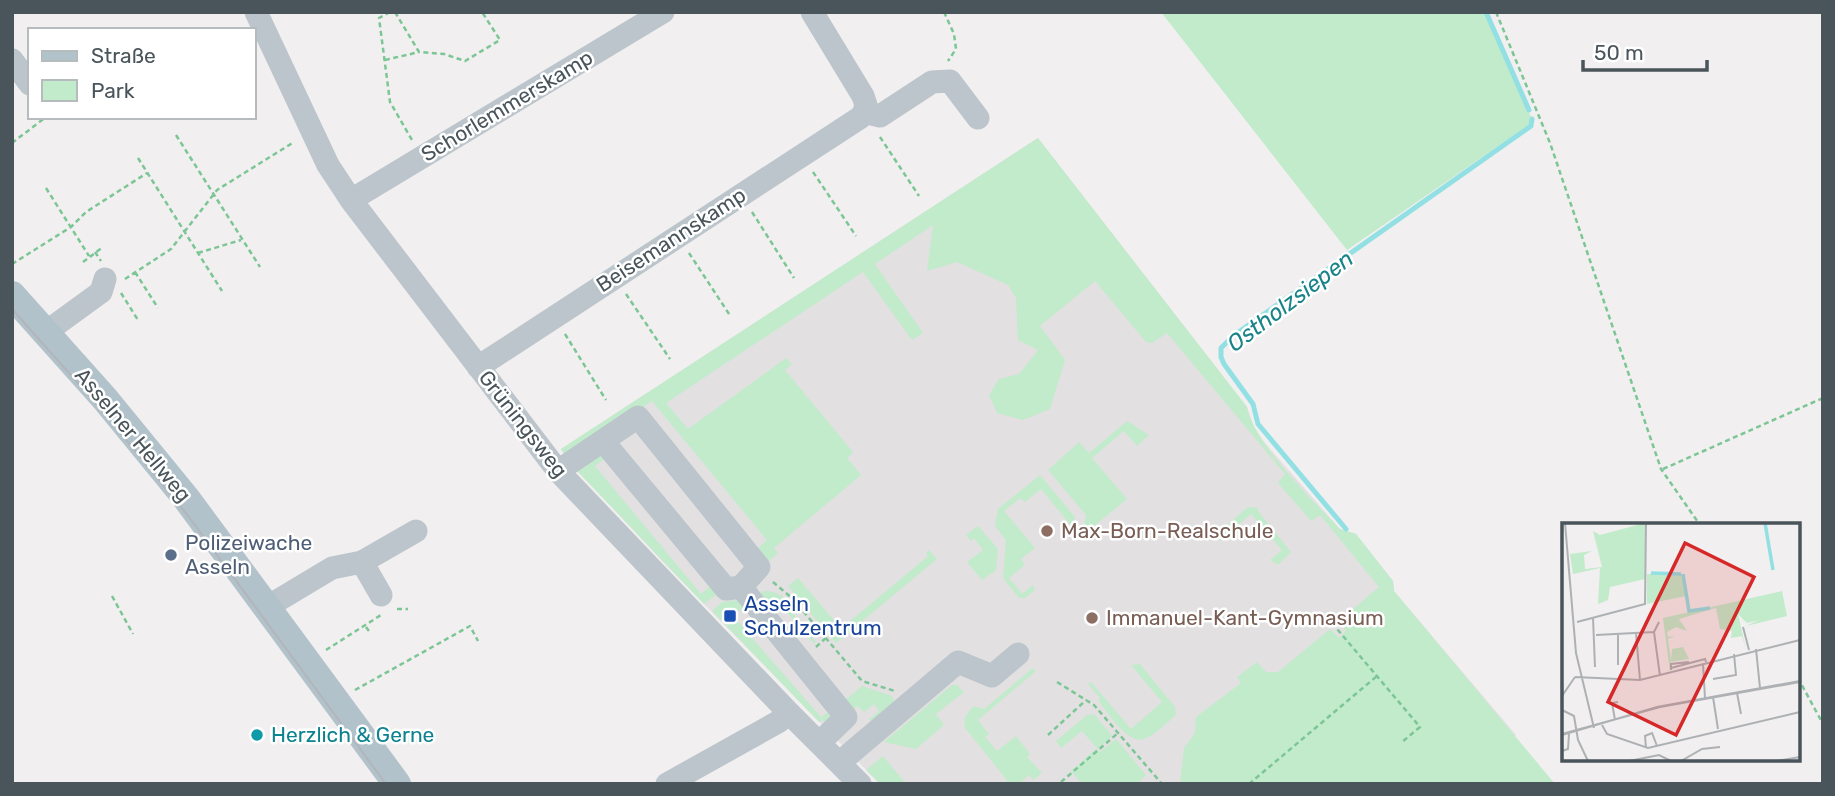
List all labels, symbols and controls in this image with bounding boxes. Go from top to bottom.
legend [28,28,256,119]
scale bar [1583,28,1707,72]
text: 50 m [1594,40,1644,65]
text: Straße [91,43,156,68]
street label: Schorlemmerskamp [417,45,597,167]
text: Park [91,78,135,103]
street label: Beisemannskamp [591,182,750,297]
water label: Ostholzsiepen [1221,244,1359,358]
street label: Asselner Hellweg [70,363,197,507]
street label: Grüningsweg [474,365,573,482]
place label: Max-Born-Realschule [1061,518,1273,543]
marker: Max-Born-Realschule [1039,523,1055,539]
inset map [1562,523,1800,761]
place label: Polizeiwache Asseln [185,530,312,579]
marker: Polizeiwache Asseln [163,547,179,563]
place label: Asseln Schulzentrum [744,591,882,640]
place label: Immanuel-Kant-Gymnasium [1106,605,1384,630]
marker: Asseln Schulzentrum [722,608,738,624]
marker: Immanuel-Kant-Gymnasium [1084,610,1100,626]
place label: Herzlich & Gerne [271,722,434,747]
marker: Herzlich & Gerne [249,727,265,743]

